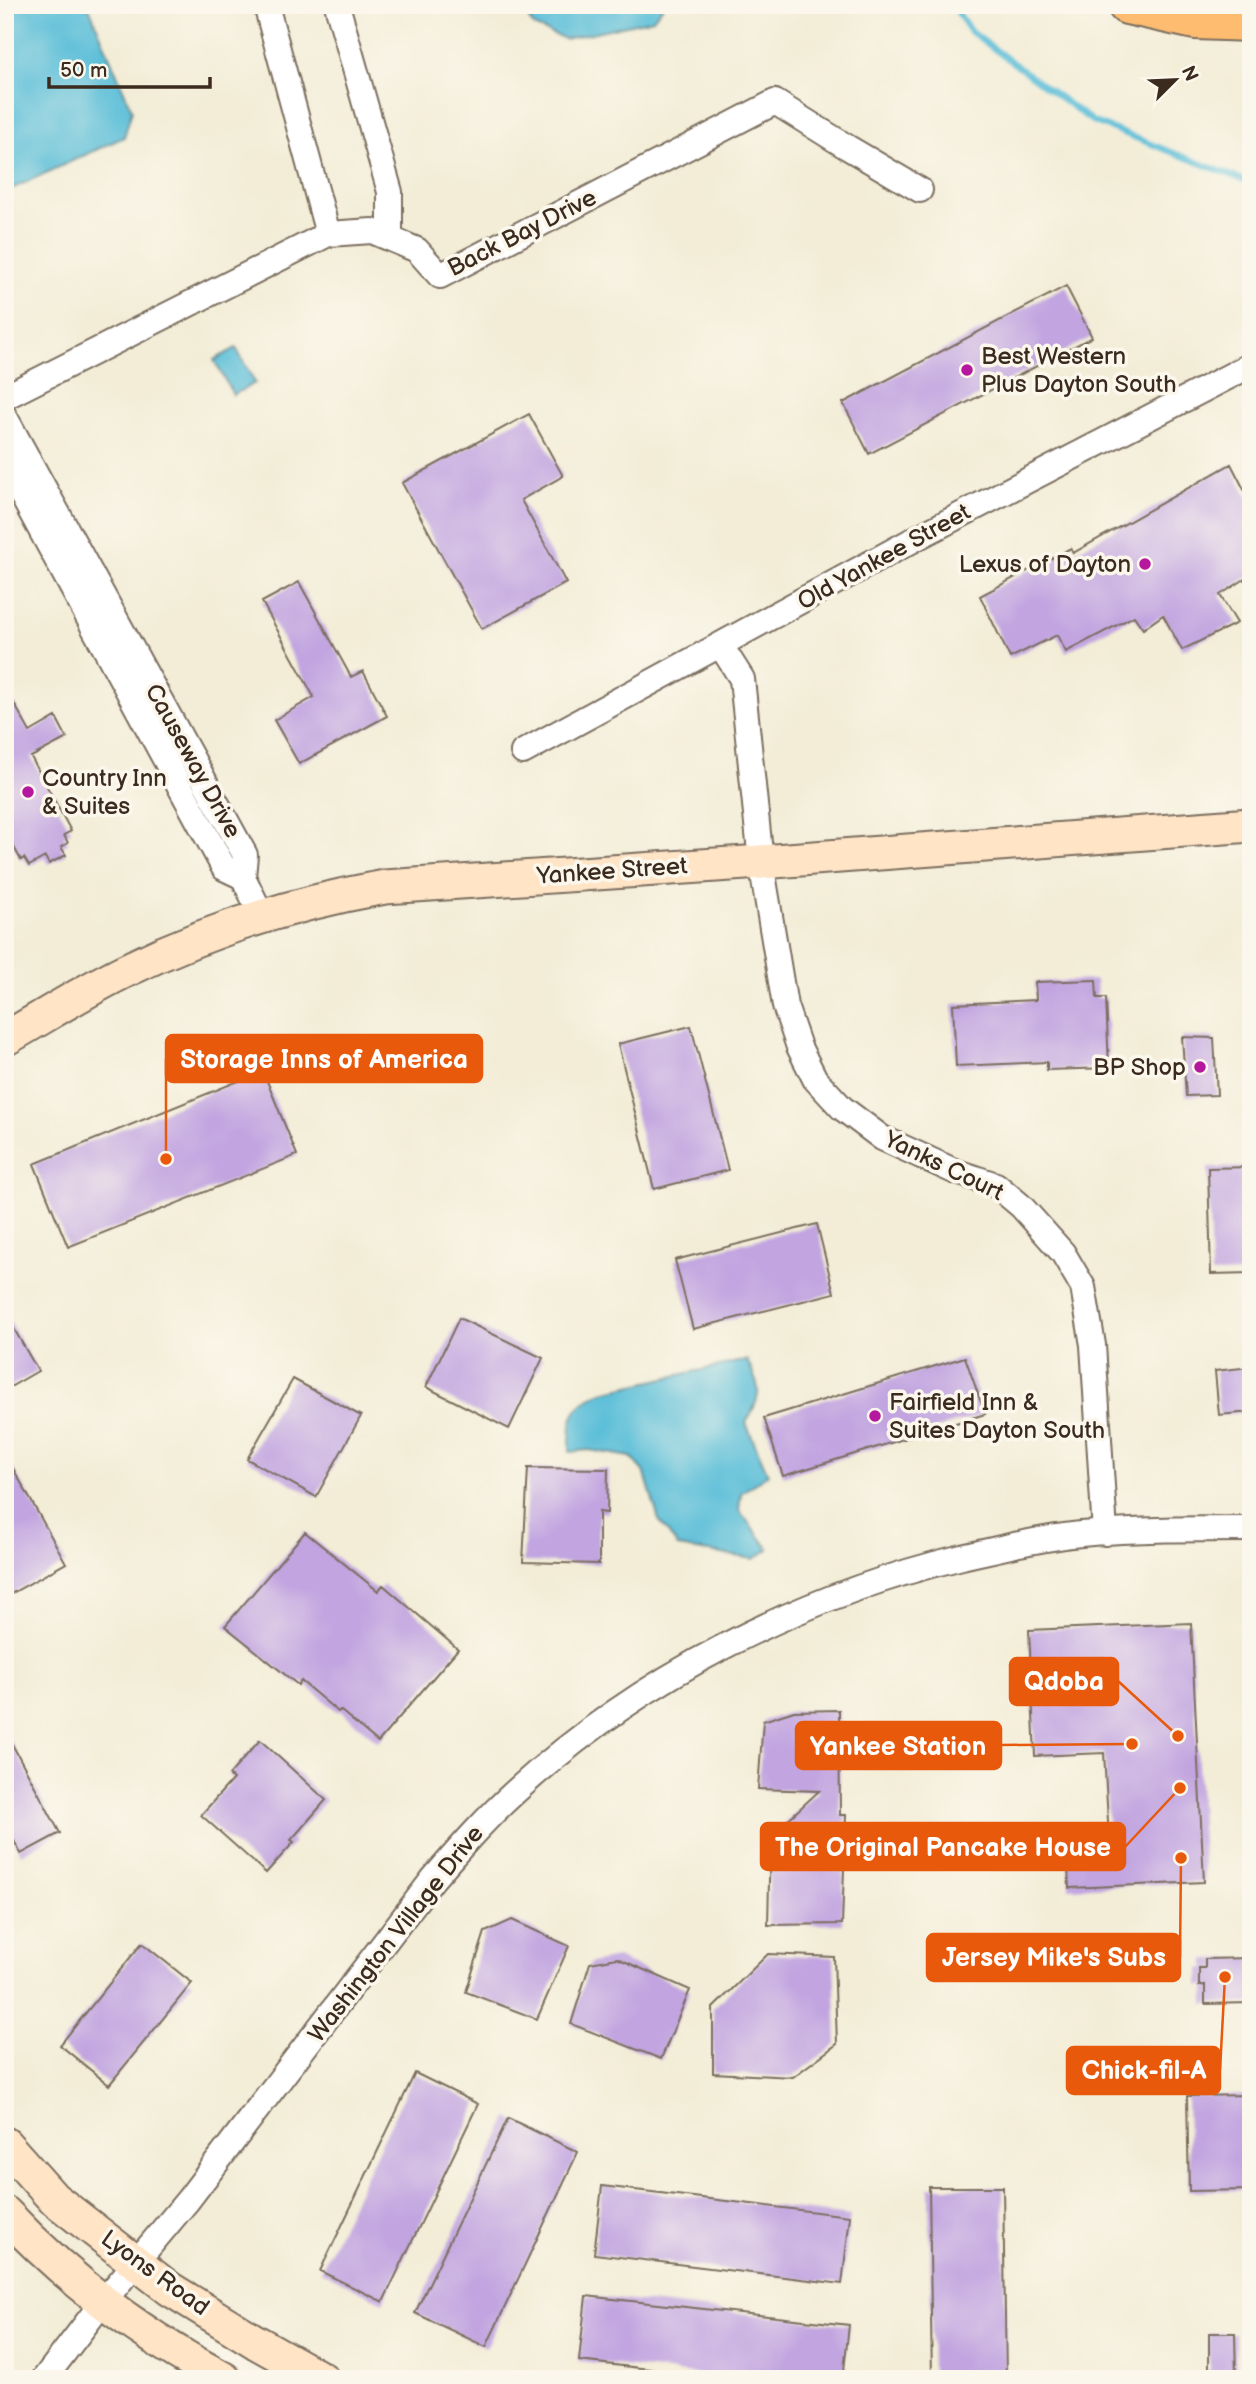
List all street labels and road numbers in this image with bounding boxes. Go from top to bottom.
street label: Back Bay Drive [443,183,601,283]
street label: Old Yankee Street [793,497,976,616]
street label: Causeway Drive [139,679,247,843]
street label: Yankee Street [535,851,689,891]
street label: Yanks Court [879,1124,1009,1208]
street label: Washington Village Drive [302,1820,490,2048]
street label: Lyons Road [95,2224,215,2322]

